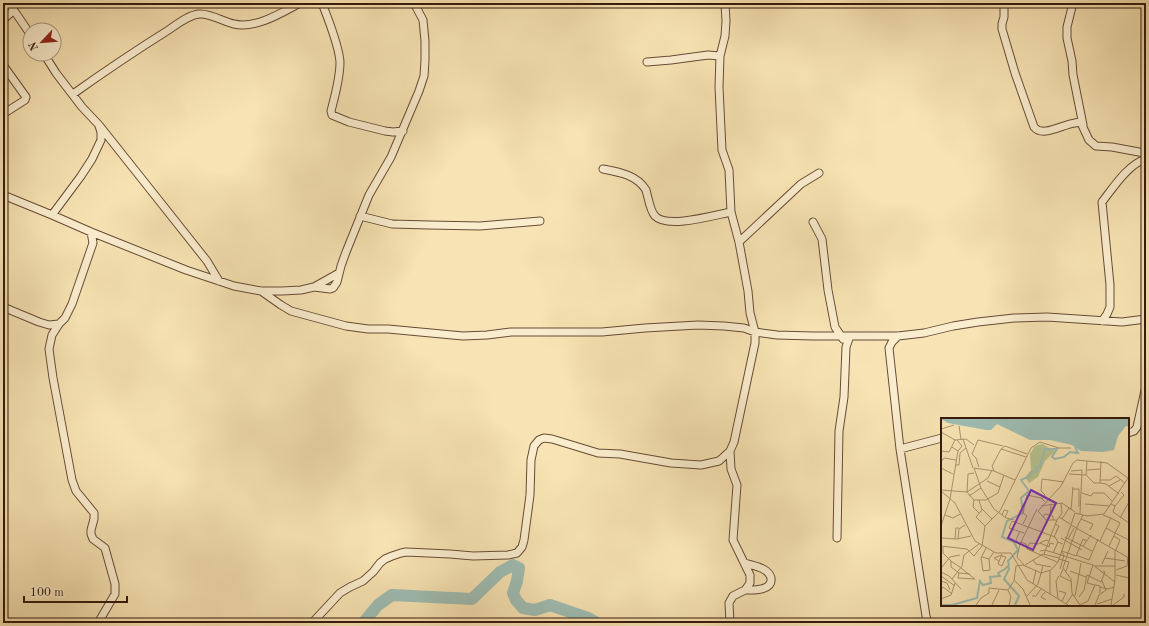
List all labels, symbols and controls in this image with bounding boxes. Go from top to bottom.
north arrow [22,22,62,62]
text: N [27,39,41,52]
inset map [941,418,1129,606]
scale bar [24,578,127,604]
text: 100 m [30,587,64,599]

